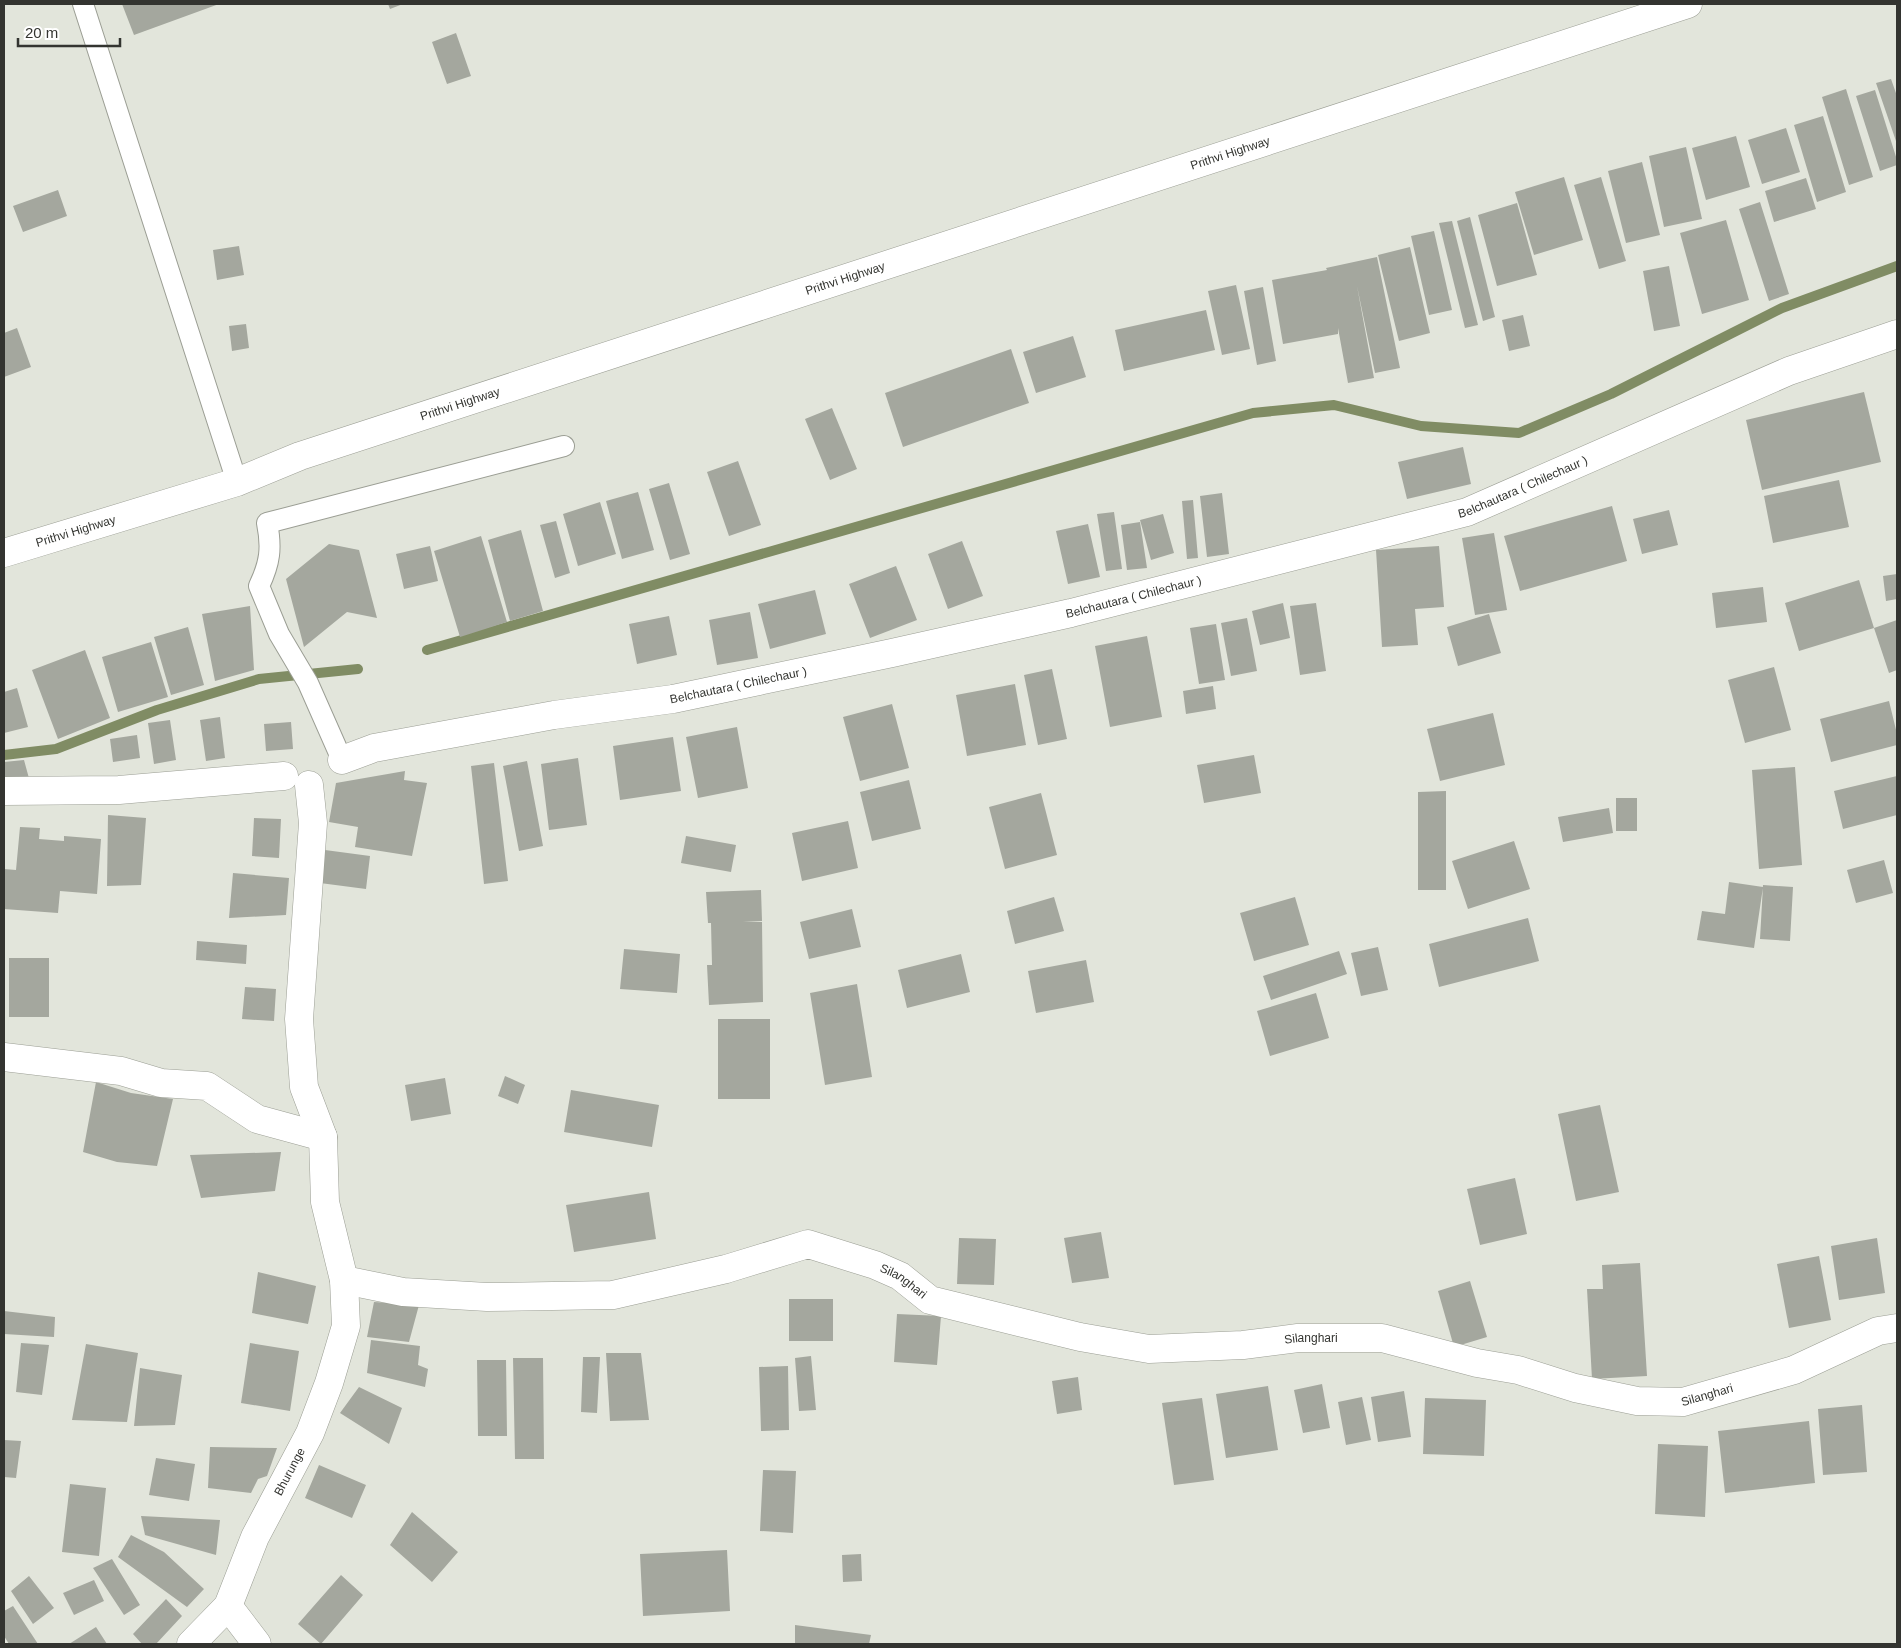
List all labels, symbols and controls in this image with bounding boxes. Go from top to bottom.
scale bar [18,15,120,47]
text: 20 m [25,24,58,41]
street label: Prithvi Highway [1189,134,1272,173]
street label: Prithvi Highway [804,259,887,298]
street label: Prithvi Highway [418,384,502,423]
street label: Belchautara ( Chilechaur ) [1457,453,1590,521]
street label: Prithvi Highway [34,512,117,550]
street label: Belchautara ( Chilechaur ) [1064,573,1203,621]
street label: Belchautara ( Chilechaur ) [669,664,808,706]
street label: Silanghari [878,1261,929,1302]
street label: Silanghari [1283,1331,1338,1347]
street label: Silanghari [1679,1381,1735,1409]
street label: Bhurunge [271,1445,308,1498]

